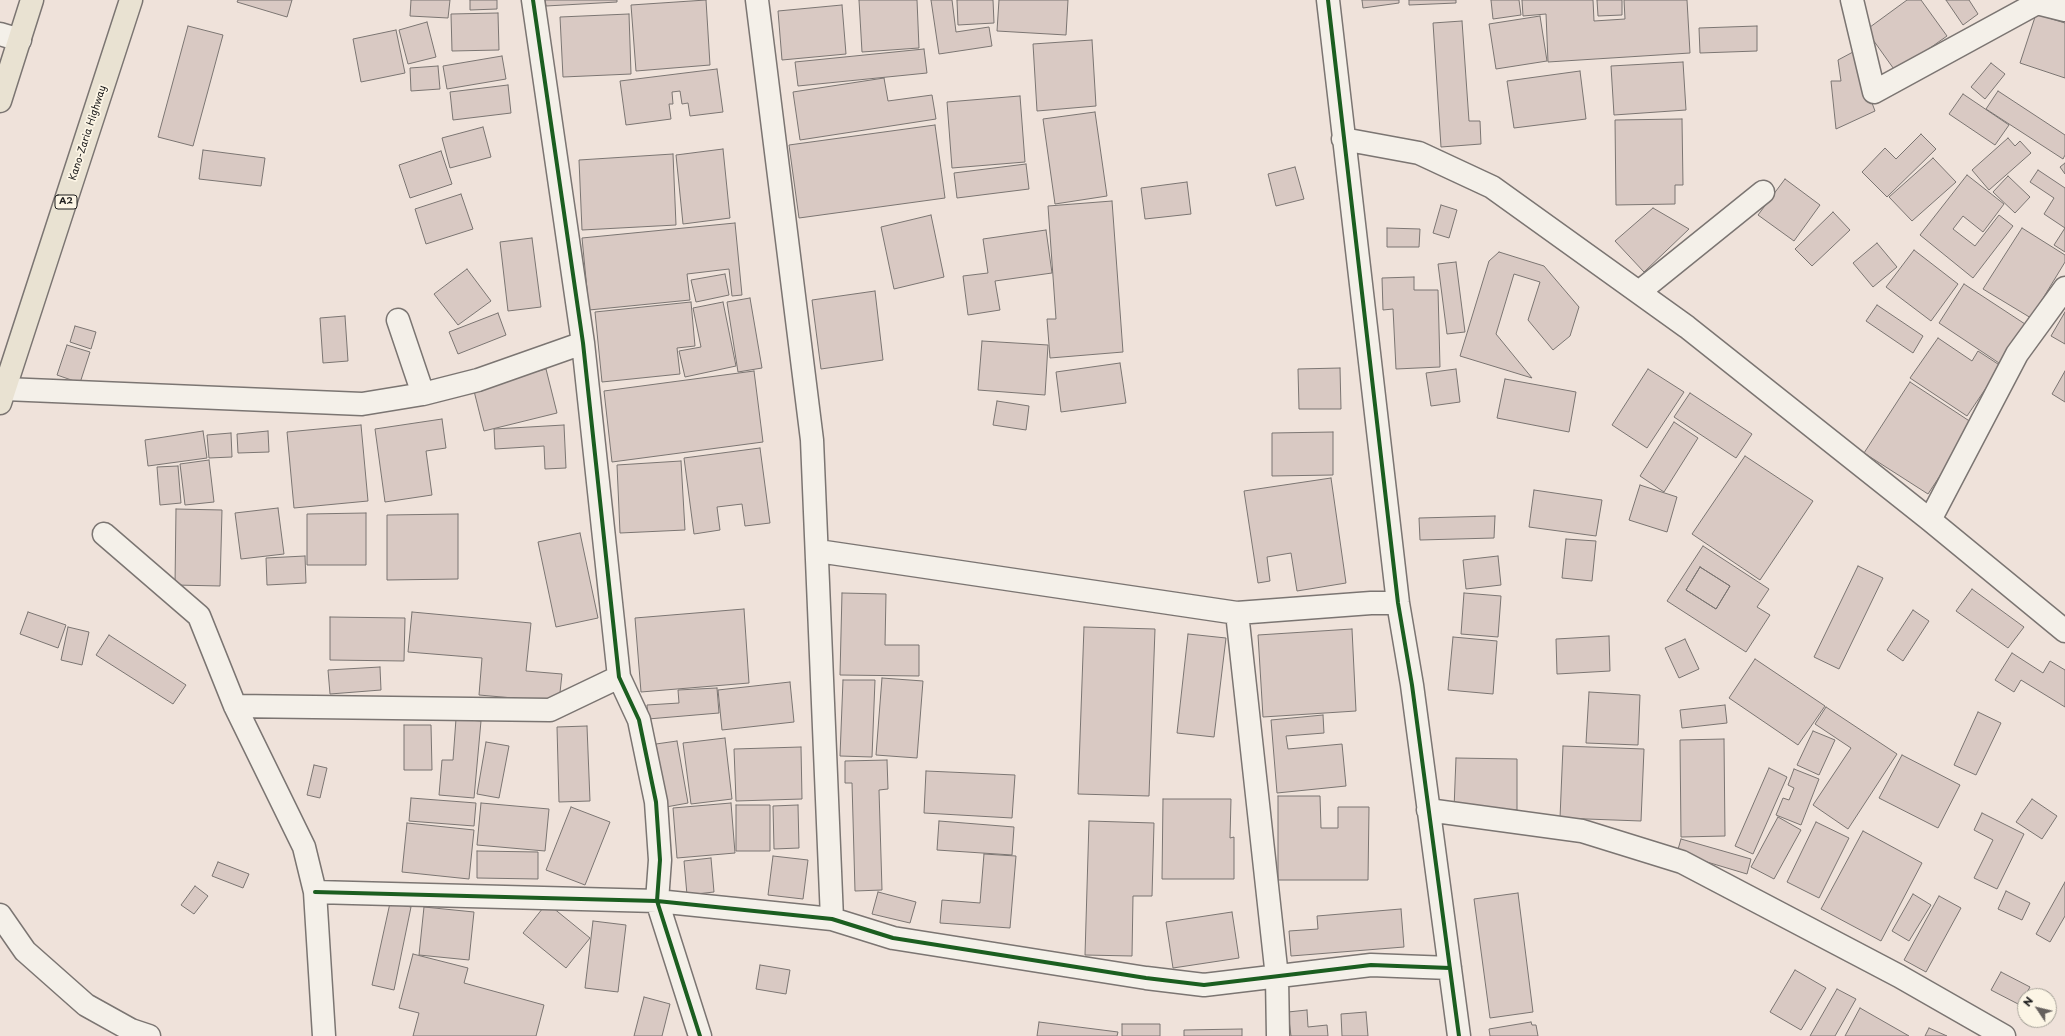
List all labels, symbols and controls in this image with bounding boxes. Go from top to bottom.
street label: Kano-Zaria Highway [67,84,109,182]
road number: A2 [55,195,77,209]
north arrow [2017,988,2057,1028]
text: N [2018,993,2037,1010]

